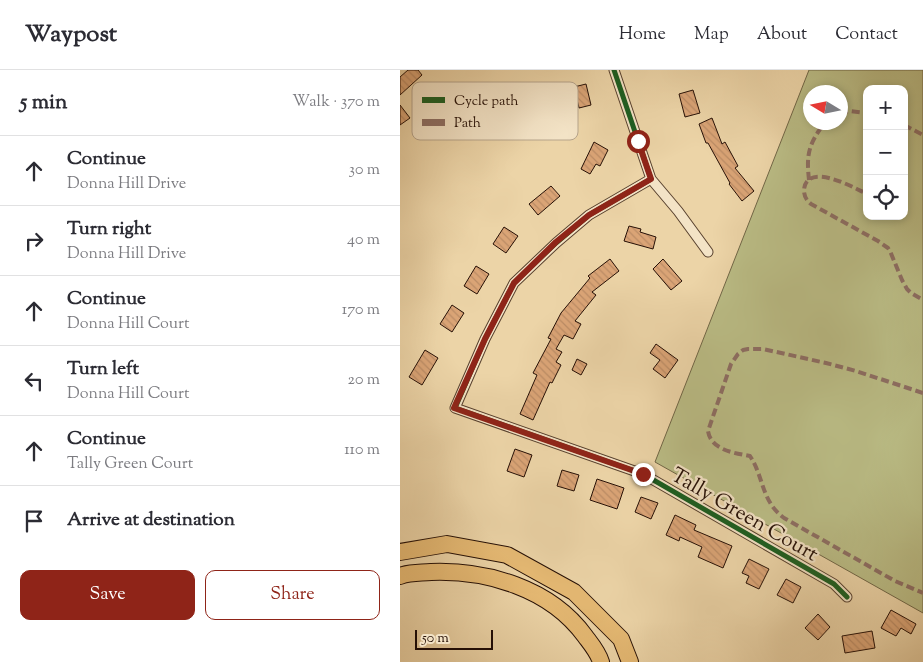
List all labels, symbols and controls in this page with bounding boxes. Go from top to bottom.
text: Waypost [25,18,117,52]
text: Home [619,22,666,48]
text: Map [694,22,729,48]
text: About [757,22,807,48]
text: Contact [835,22,898,48]
legend [412,82,578,140]
north arrow [803,85,848,130]
map controls [863,85,908,220]
button: + [863,85,908,130]
text: 5 min [20,88,67,118]
text: Walk · 370 m [292,91,380,114]
text: Cycle path [454,92,518,112]
text: Path [454,114,481,134]
route start [627,130,650,153]
button: − [863,130,908,175]
text: Continue [67,146,146,173]
icon: ahead [20,157,48,185]
text: 30 m [349,159,380,182]
text: Donna Hill Drive [67,173,186,196]
button: locate [863,175,908,220]
text: Turn right [67,216,151,243]
icon: right [20,227,48,255]
text: 40 m [347,229,380,252]
text: Donna Hill Drive [67,243,186,266]
text: Continue [67,286,146,313]
icon: ahead [20,297,48,325]
text: 170 m [342,299,380,322]
text: Donna Hill Court [67,313,190,336]
text: Turn left [67,356,139,383]
icon: left [20,367,48,395]
text: 20 m [347,369,380,392]
text: Donna Hill Court [67,383,190,406]
text: Continue [67,426,146,453]
icon: ahead [20,437,48,465]
text: 110 m [344,439,380,462]
text: Tally Green Court [67,453,193,476]
street label: Tally Green Court [665,461,823,570]
route end [632,463,655,486]
icon: arrive [20,507,48,535]
text: Arrive at destination [67,507,235,534]
button: Save [20,570,195,620]
button: Share [205,570,380,620]
scale bar [415,627,492,650]
text: 50 m [422,629,449,649]

